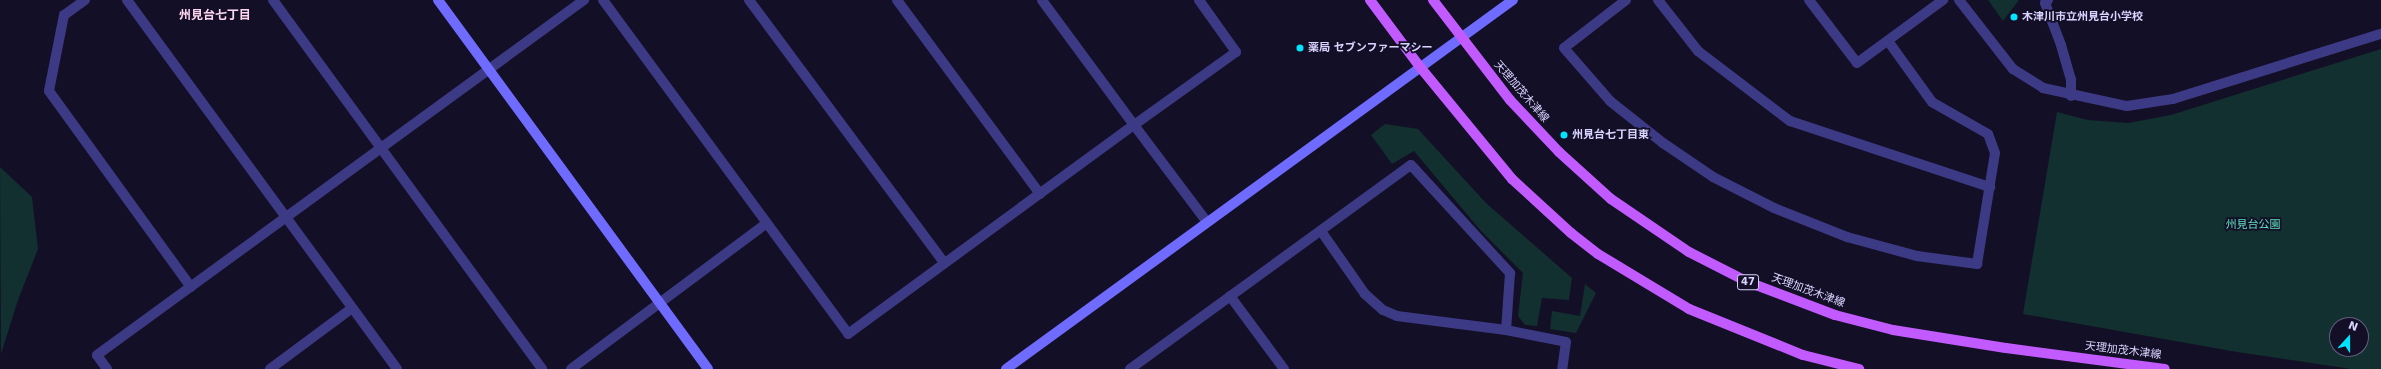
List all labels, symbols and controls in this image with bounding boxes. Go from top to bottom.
district label: 州見台七丁目 [179,9,251,23]
place label: 木津川市立州見台小学校 [2022,10,2143,24]
marker: 木津川市立州見台小学校 [2009,12,2019,22]
place label: 薬局 セブンファーマシー [1308,41,1433,55]
marker: 薬局 セブンファーマシー [1295,43,1305,53]
street label: 天理加茂木津線 [1491,59,1551,125]
place label: 州見台七丁目東 [1572,128,1649,142]
marker: 州見台七丁目東 [1559,130,1569,140]
park label: 州見台公園 [2226,218,2280,232]
street label: 天理加茂木津線 [1770,272,1846,310]
road number: 47 [1737,274,1759,290]
north arrow [2329,317,2369,357]
text: N [2346,319,2360,334]
street label: 天理加茂木津線 [2084,340,2162,362]

